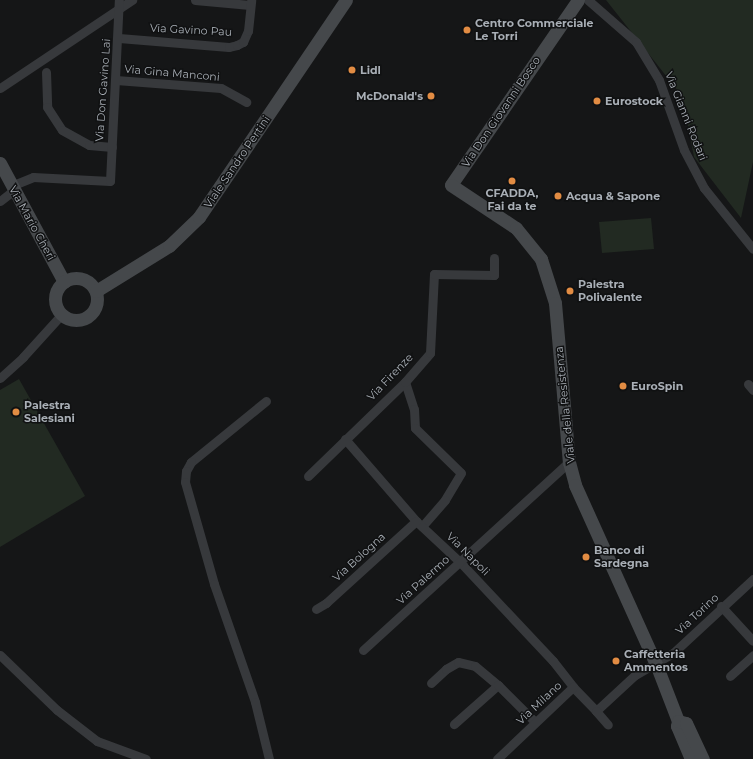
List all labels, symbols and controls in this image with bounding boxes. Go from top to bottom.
place label: Centro Commerciale Le Torri [475,17,594,43]
street label: Via Gavino Pau [149,21,233,39]
marker: Centro Commerciale Le Torri [462,25,472,35]
street label: Via Don Gavino Lai [93,38,113,142]
street label: Via Don Giovanni Bosco [459,54,543,170]
street label: Via Gina Manconi [124,62,220,84]
place label: Lidl [360,63,381,77]
marker: Lidl [347,65,357,75]
street label: Via Gianni Rodari [662,70,710,162]
place label: McDonald's [356,89,423,103]
marker: McDonald's [426,91,436,101]
place label: Eurostock [605,94,663,108]
marker: Eurostock [592,96,602,106]
street label: Viale Sandro Pertini [201,113,273,211]
marker: CFADDA, Fai da te [507,176,517,186]
street label: Via Mario Cheri [6,183,58,263]
place label: CFADDA, Fai da te [486,187,538,213]
place label: Acqua & Sapone [566,189,660,203]
marker: Acqua & Sapone [553,191,563,201]
place label: Palestra Polivalente [578,278,642,304]
marker: Palestra Polivalente [565,286,575,296]
street label: Viale della Resistenza [552,346,578,464]
street label: Via Firenze [364,351,416,403]
place label: EuroSpin [631,379,683,393]
marker: EuroSpin [618,381,628,391]
place label: Palestra Salesiani [24,399,75,425]
marker: Palestra Salesiani [11,407,21,417]
street label: Via Bologna [330,530,388,584]
street label: Via Napoli [444,530,492,578]
place label: Banco di Sardegna [594,544,649,570]
marker: Banco di Sardegna [581,552,591,562]
street label: Via Palermo [394,553,452,607]
street label: Via Torino [673,591,721,637]
place label: Caffetteria Ammentos [624,648,688,674]
marker: Caffetteria Ammentos [611,656,621,666]
street label: Via Milano [514,679,564,727]

